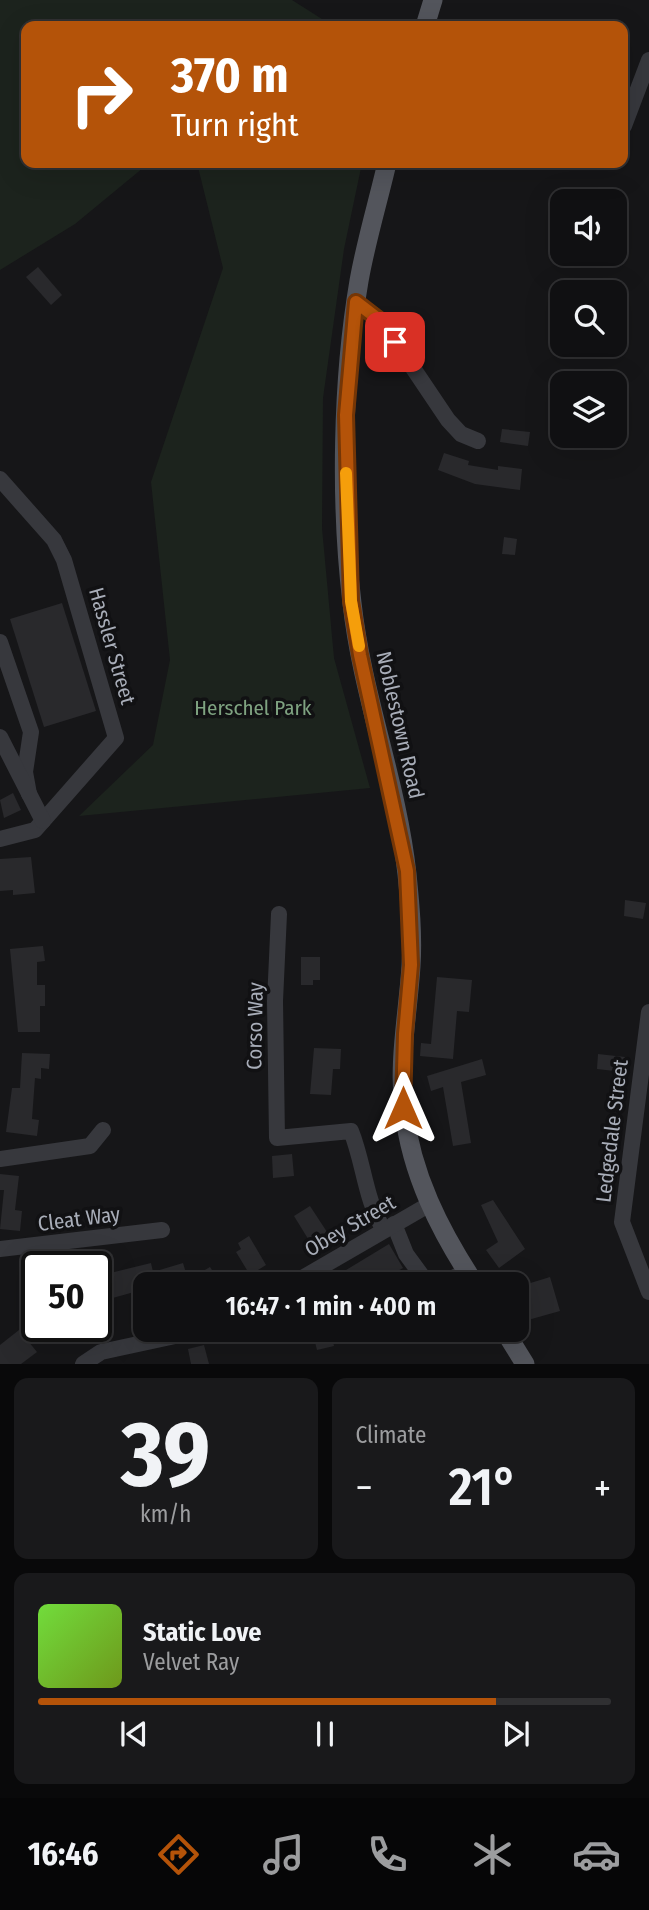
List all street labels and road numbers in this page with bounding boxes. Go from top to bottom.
street label: Hassler Street [83,585,141,708]
street label: Noblestown Road [370,649,430,801]
street label: Corso Way [241,981,269,1070]
street label: Ledgedale Street [590,1058,634,1204]
street label: Obey Street [300,1190,400,1262]
street label: Cleat Way [36,1201,122,1237]

